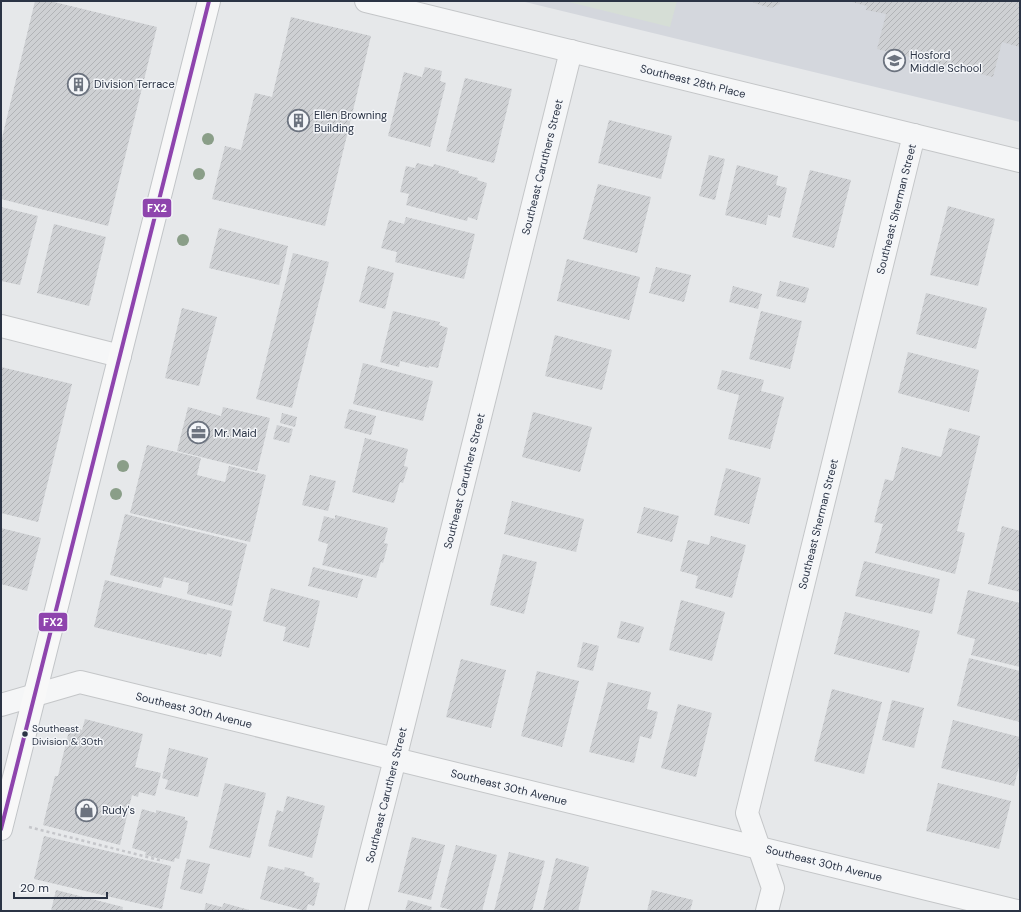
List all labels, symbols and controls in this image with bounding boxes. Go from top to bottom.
school or university icon: Hosford Middle School [882,48,908,74]
place label: Hosford Middle School [910,48,982,75]
street label: Southeast 28th Place [639,61,747,101]
building icon: Division Terrace [66,71,92,97]
place label: Division Terrace [94,77,175,91]
street label: Southeast Caruthers Street [518,98,566,236]
building icon: Ellen Browning Building [286,108,312,134]
place label: Ellen Browning Building [314,108,387,135]
street label: Southeast Sherman Street [873,142,919,276]
line badge: FX2 [142,198,172,218]
text: FX2 [147,201,167,215]
street label: Southeast Caruthers Street [440,412,488,550]
office icon: Mr. Maid [186,420,212,446]
place label: Mr. Maid [214,426,257,440]
street label: Southeast Sherman Street [795,457,841,591]
line badge: FX2 [38,612,68,632]
text: FX2 [43,615,63,629]
street label: Southeast 30th Avenue [134,689,254,731]
place label: Southeast Division & 30th [32,722,103,748]
street label: Southeast Caruthers Street [362,726,410,864]
marker: Southeast Division & 30th [20,729,30,739]
street label: Southeast 30th Avenue [449,766,569,808]
shop icon: Rudy's [74,797,100,823]
place label: Rudy's [102,803,135,817]
street label: Southeast 30th Avenue [764,842,884,884]
scale bar [14,874,107,900]
text: 20 m [20,880,49,896]

